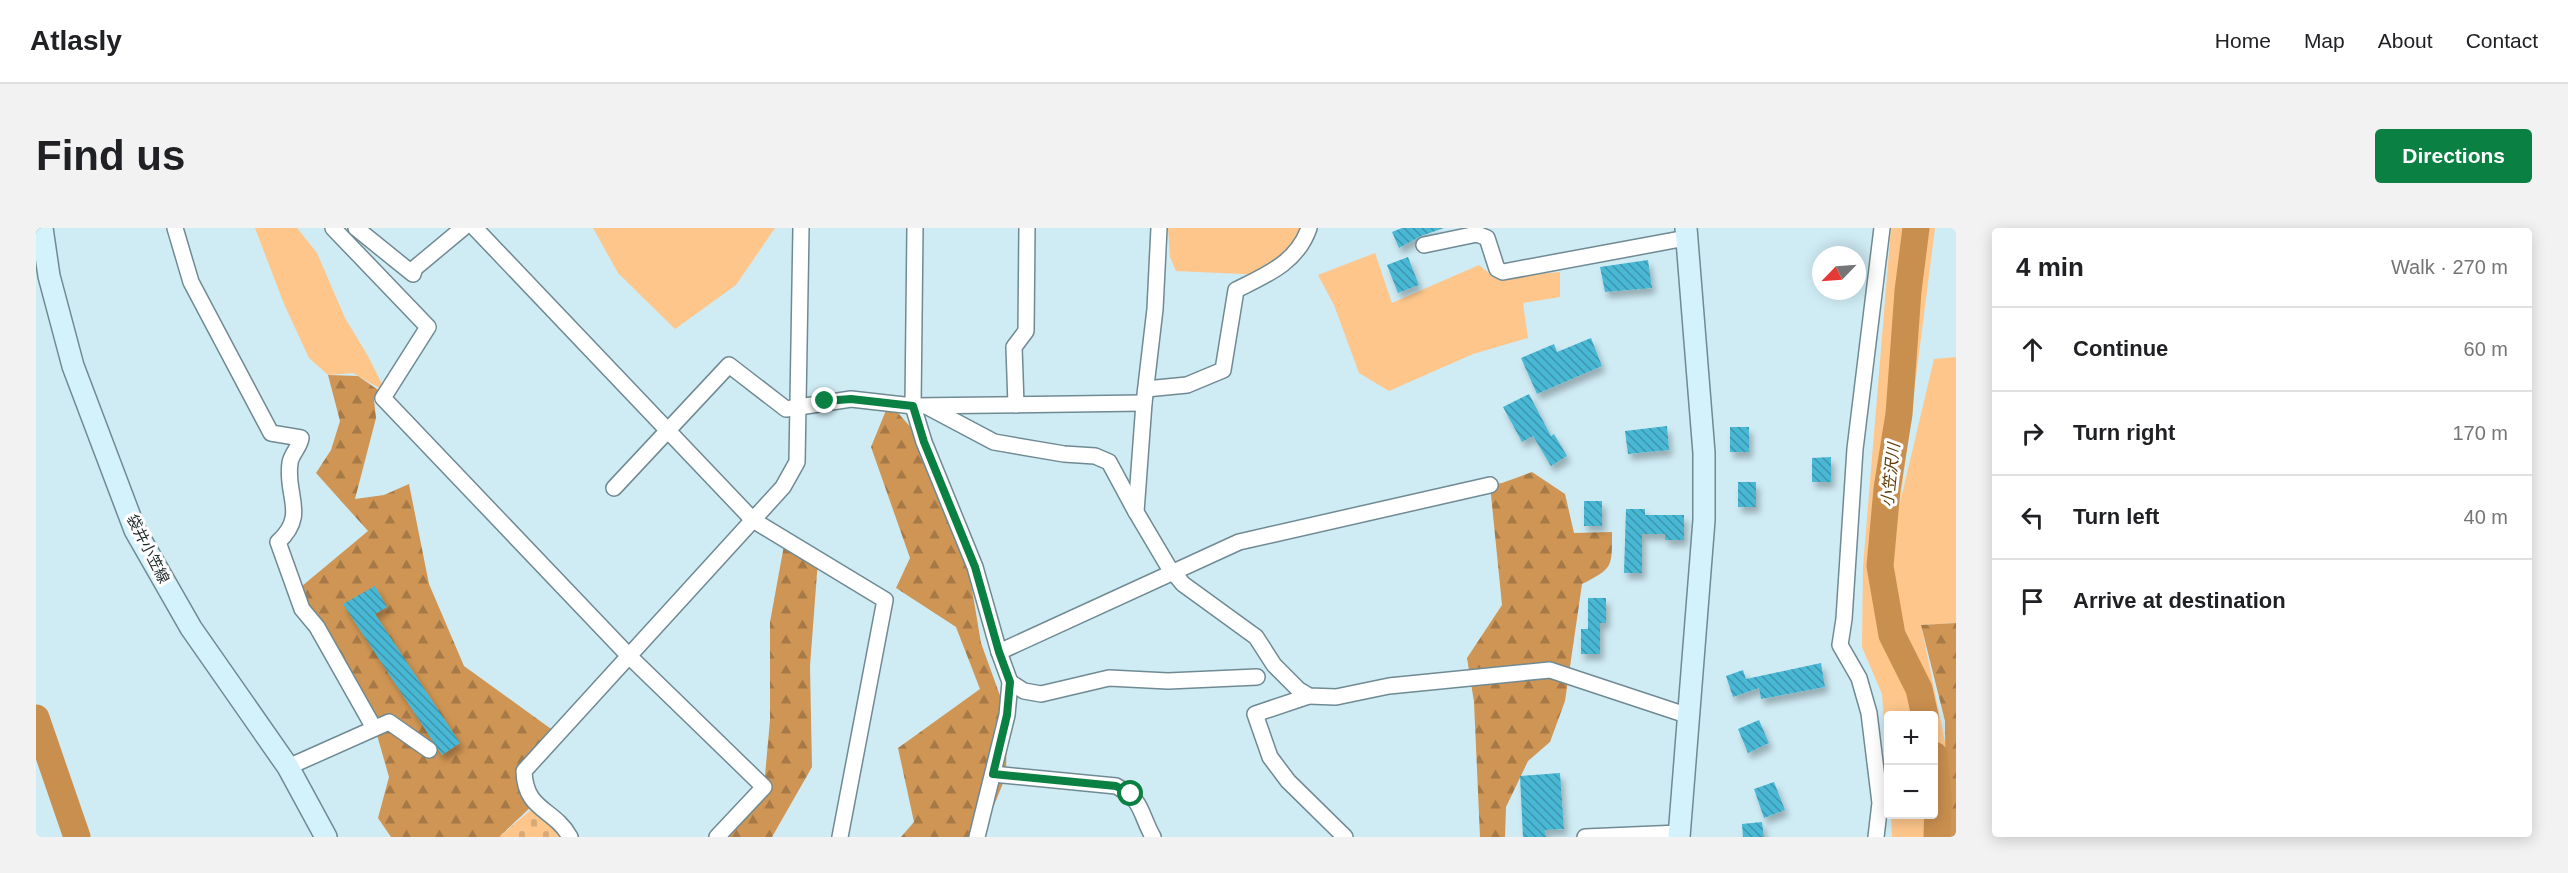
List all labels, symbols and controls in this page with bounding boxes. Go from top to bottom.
text: Atlasly [30,25,122,56]
text: Home [2215,29,2271,52]
text: Map [2304,29,2345,52]
text: About [2378,29,2433,52]
text: Contact [2466,29,2538,52]
button: Directions [2375,129,2532,183]
text: Find us [36,132,185,179]
north arrow [1812,246,1866,300]
text: 4 min [2016,252,2084,282]
text: Walk · 270 m [2391,256,2508,278]
icon: ahead [2016,333,2049,366]
text: Continue [2073,336,2168,361]
text: 60 m [2464,338,2508,360]
route end [811,387,837,413]
icon: right [2016,417,2049,450]
text: Turn right [2073,420,2175,445]
text: 170 m [2452,422,2508,444]
water label: 小笠沢川 [1879,440,1903,508]
icon: left [2016,501,2049,534]
text: Turn left [2073,504,2159,529]
text: 40 m [2464,506,2508,528]
street label: 袋井小笠線 [124,511,173,586]
icon: arrive [2016,585,2049,618]
text: Arrive at destination [2073,588,2286,613]
map controls [1884,711,1938,819]
button: + [1884,711,1938,765]
button: − [1884,765,1938,819]
route start [1117,780,1143,806]

